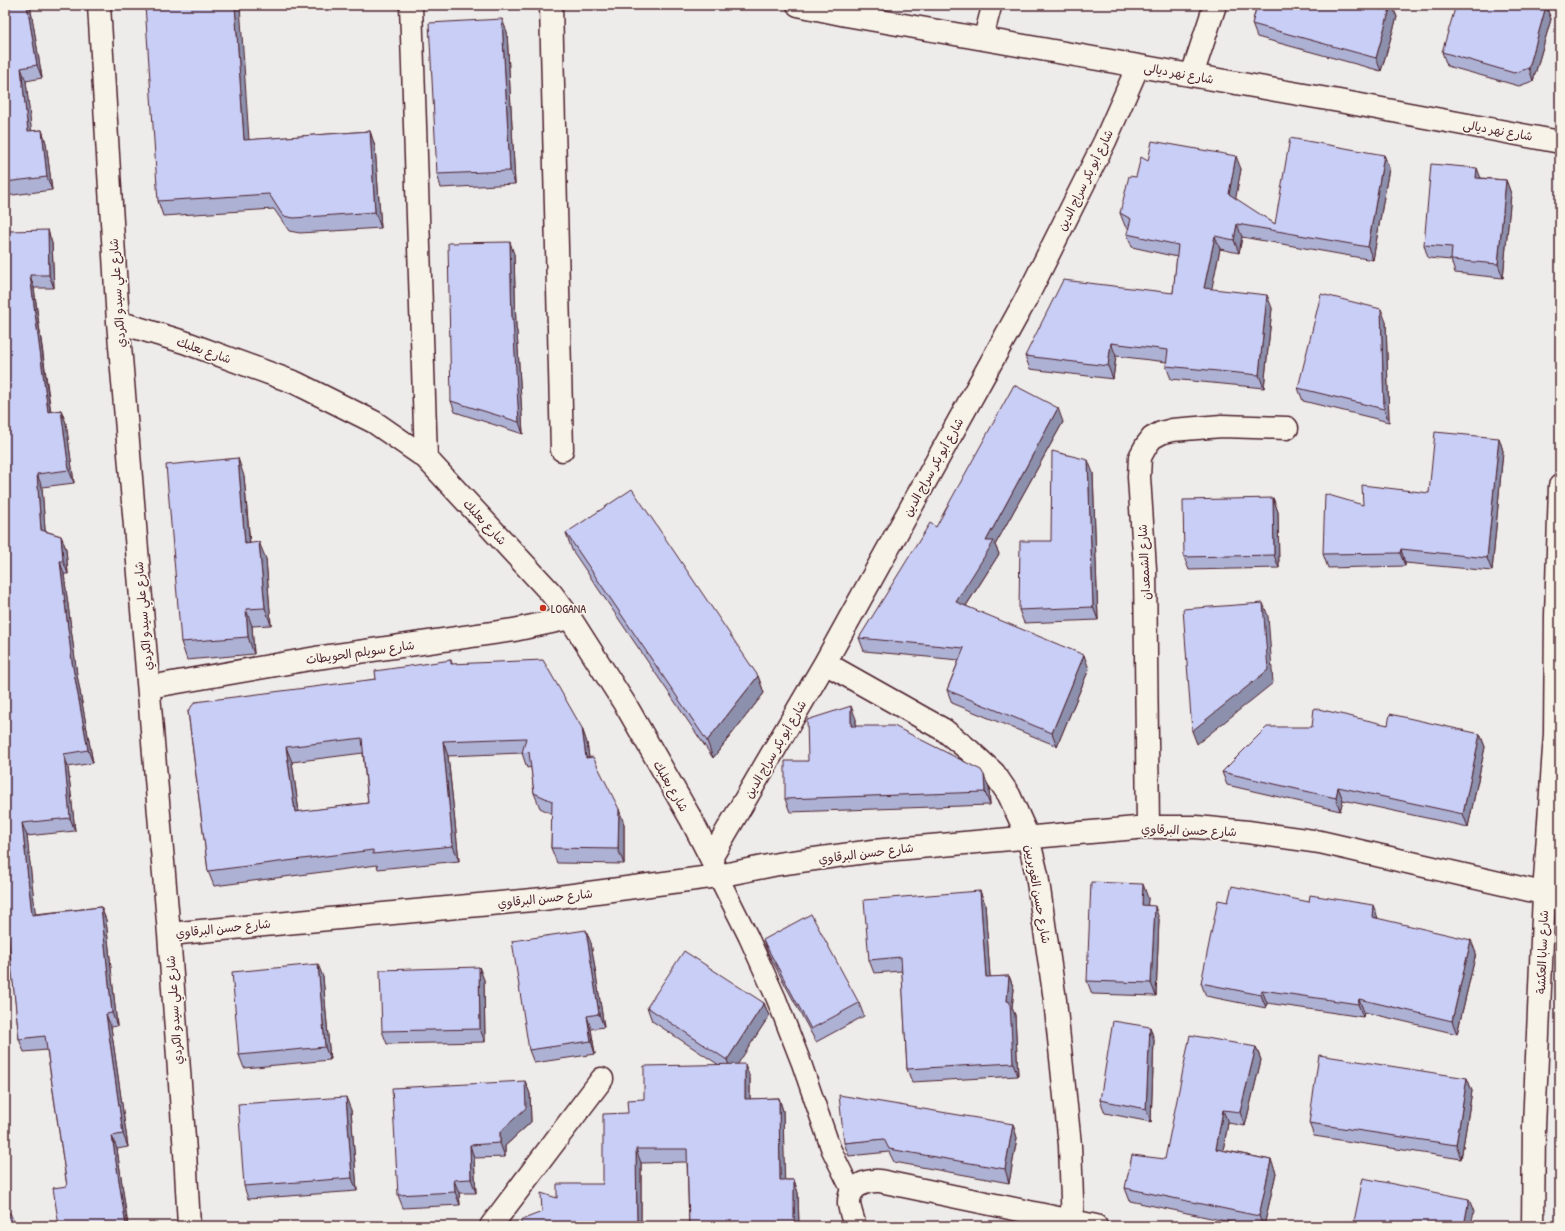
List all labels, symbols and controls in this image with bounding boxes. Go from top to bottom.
street label: شارع نهر ديالى [1143,59,1215,88]
street label: شارع نهر ديالى [1462,116,1534,145]
street label: شارع أبو بكر سراج الدين [1053,127,1118,234]
street label: شارع علي سيدو الكردي [105,238,132,348]
street label: شارع بعلبك [174,333,234,368]
street label: شارع أبو بكر سراج الدين [899,415,968,520]
street label: شارع بعلبك [459,495,511,549]
street label: شارع الشمعدان [1134,524,1155,600]
street label: شارع علي سيدو الكردي [130,561,159,671]
place label: LOGANA [551,600,586,617]
marker: LOGANA [538,603,548,613]
street label: شارع سويلم الحويطات [305,636,416,669]
street label: شارع أبو بكر سراج الدين [740,697,811,802]
street label: شارع بعلبك [649,757,693,815]
street label: شارع حسن البرقاوي [1141,820,1237,841]
street label: شارع حسن البرقاوي [818,839,915,868]
street label: شارع حسن الغويريين [1020,843,1055,945]
street label: شارع حسن البرقاوي [497,885,594,912]
street label: شارع سابا العكشة [1532,910,1553,994]
street label: شارع حسن البرقاوي [175,915,272,942]
street label: شارع علي سيدو الكردي [162,955,189,1065]

